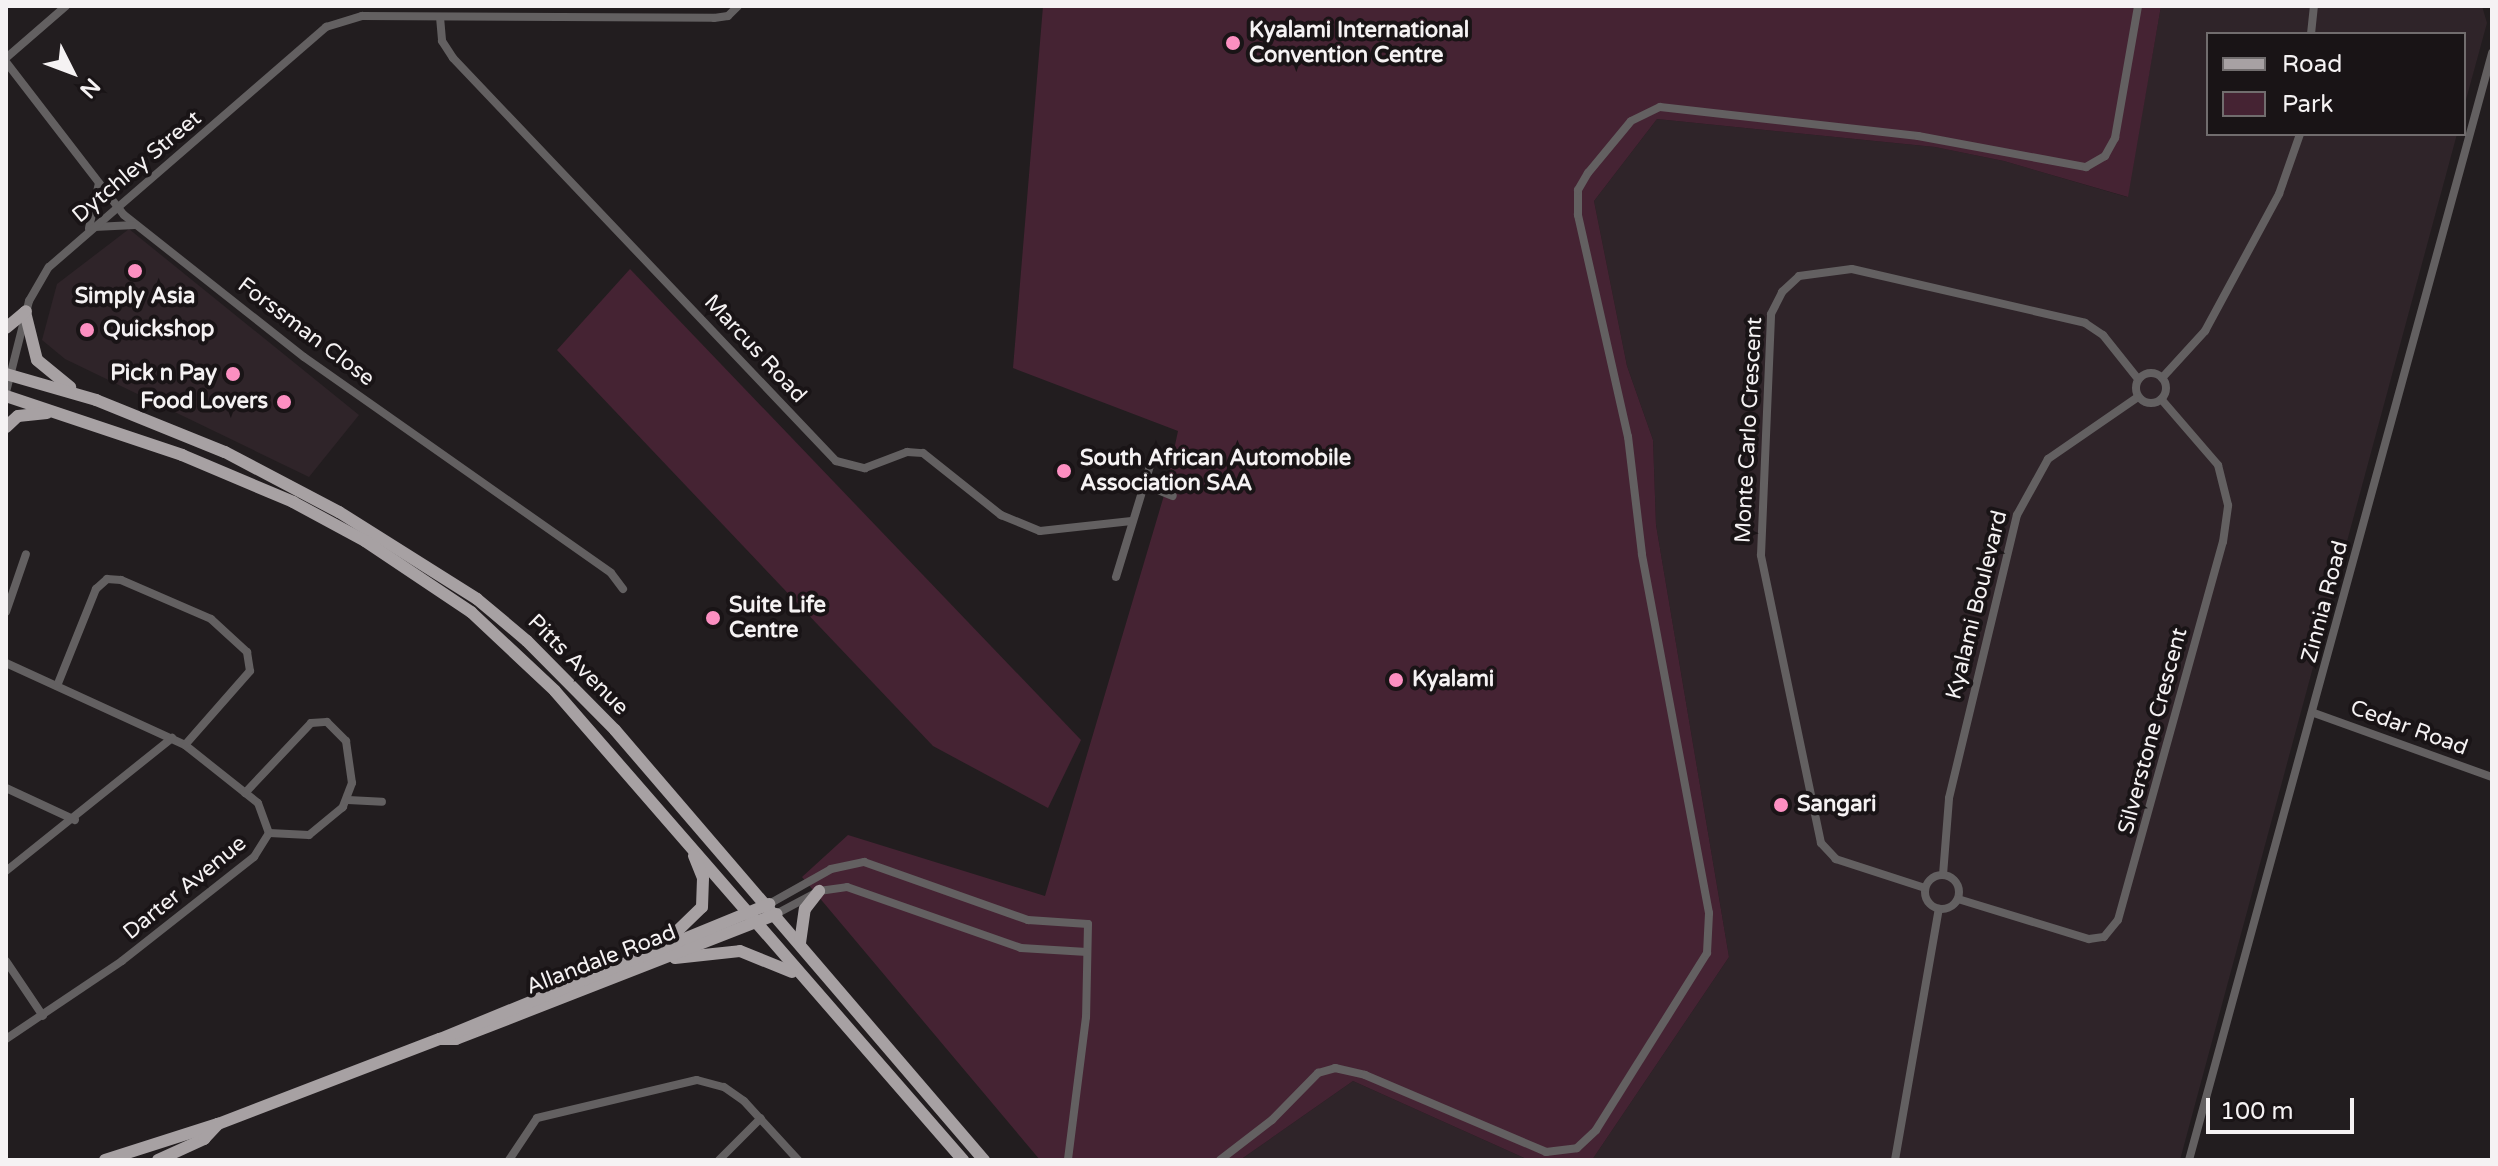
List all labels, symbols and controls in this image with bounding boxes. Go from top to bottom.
place label: Kyalami International Convention Centre [1249,17,1469,68]
north arrow [32,32,112,112]
legend [2206,32,2466,136]
marker: Kyalami International Convention Centre [1224,34,1242,52]
text: Road [2282,50,2342,79]
text: N [74,73,105,103]
text: Park [2282,90,2333,119]
street label: Dytchley Street [67,105,207,229]
marker: Simply Asia [126,262,144,280]
street label: Forssman Close [232,272,380,392]
place label: Simply Asia [75,284,195,310]
street label: Marcus Road [698,289,812,409]
street label: Monte Carlo Crescent [1730,316,1768,544]
place label: Quickshop [103,317,214,343]
marker: Quickshop [78,321,96,339]
place label: Pick n Pay [110,361,217,387]
marker: Pick n Pay [224,365,242,383]
place label: Food Lovers [140,389,268,415]
marker: Food Lovers [275,393,293,411]
place label: South African Automobile Association SAA [1080,445,1351,496]
marker: South African Automobile Association SAA [1055,462,1073,480]
street label: Kyalami Boulevard [1941,508,2013,702]
street label: Zinnia Road [2296,538,2354,666]
place label: Suite Life Centre [729,592,826,644]
street label: Pitts Avenue [522,609,634,721]
marker: Suite Life Centre [704,609,722,627]
street label: Silverstone Crescent [2113,625,2193,837]
place label: Kyalami [1412,667,1494,693]
marker: Kyalami [1387,671,1405,689]
street label: Cedar Road [2347,695,2471,761]
place label: Sangari [1797,792,1876,818]
marker: Sangari [1772,796,1790,814]
street label: Darter Avenue [118,830,252,946]
street label: Allandale Road [522,919,680,1001]
scale bar [2210,1082,2358,1132]
text: 100 m [2220,1097,2294,1126]

